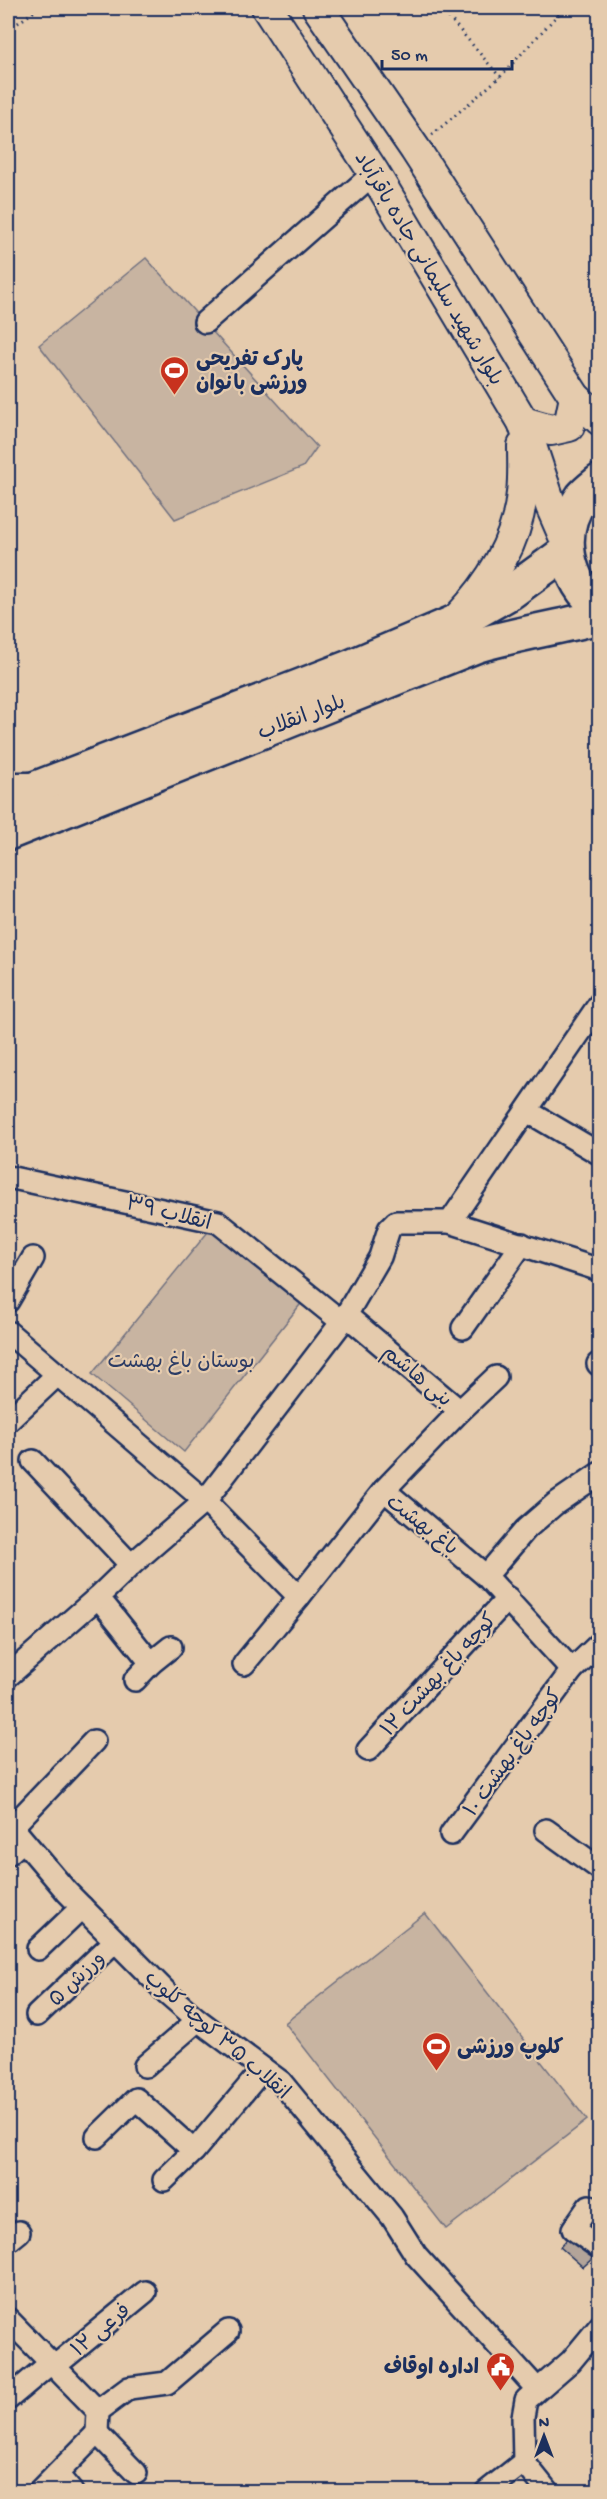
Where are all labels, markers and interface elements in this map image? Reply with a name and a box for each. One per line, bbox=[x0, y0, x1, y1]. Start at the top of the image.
scale bar bbox=[382, 33, 512, 71]
text: 50 m bbox=[391, 46, 428, 67]
street label: بلوار شهید سلیمانی جاده باقرآباد bbox=[347, 147, 509, 391]
place label: پارک تفریحی ورزشی بانوان bbox=[196, 349, 308, 398]
sports icon: پارک تفریحی ورزشی بانوان bbox=[159, 354, 191, 396]
street label: بلوار انقلاب bbox=[255, 691, 350, 747]
street label: انقلاب ۳۹ bbox=[123, 1193, 214, 1238]
street label: بنی هاشم bbox=[376, 1341, 456, 1414]
park label: بوستان باغ بهشت bbox=[107, 1350, 255, 1376]
street label: باغ بهشت bbox=[380, 1490, 463, 1563]
street label: کوچه باغ بهشت ۱۲ bbox=[376, 1609, 504, 1743]
street label: کوچه باغ بهشت ۱۰ bbox=[459, 1685, 570, 1823]
street label: ورزش ۵ bbox=[45, 1948, 112, 2013]
street label: انقلاب ۳۵ کوچه کلوپ bbox=[138, 1967, 294, 2107]
sports icon: کلوپ ورزشی bbox=[420, 2030, 452, 2072]
place label: کلوپ ورزشی bbox=[457, 2037, 564, 2062]
street label: فرعی ۱۲ bbox=[67, 2300, 137, 2364]
public building icon: اداره اوقاف bbox=[484, 2350, 516, 2392]
place label: اداره اوقاف bbox=[384, 2355, 479, 2382]
north arrow bbox=[514, 2406, 574, 2466]
text: N bbox=[539, 2415, 550, 2434]

